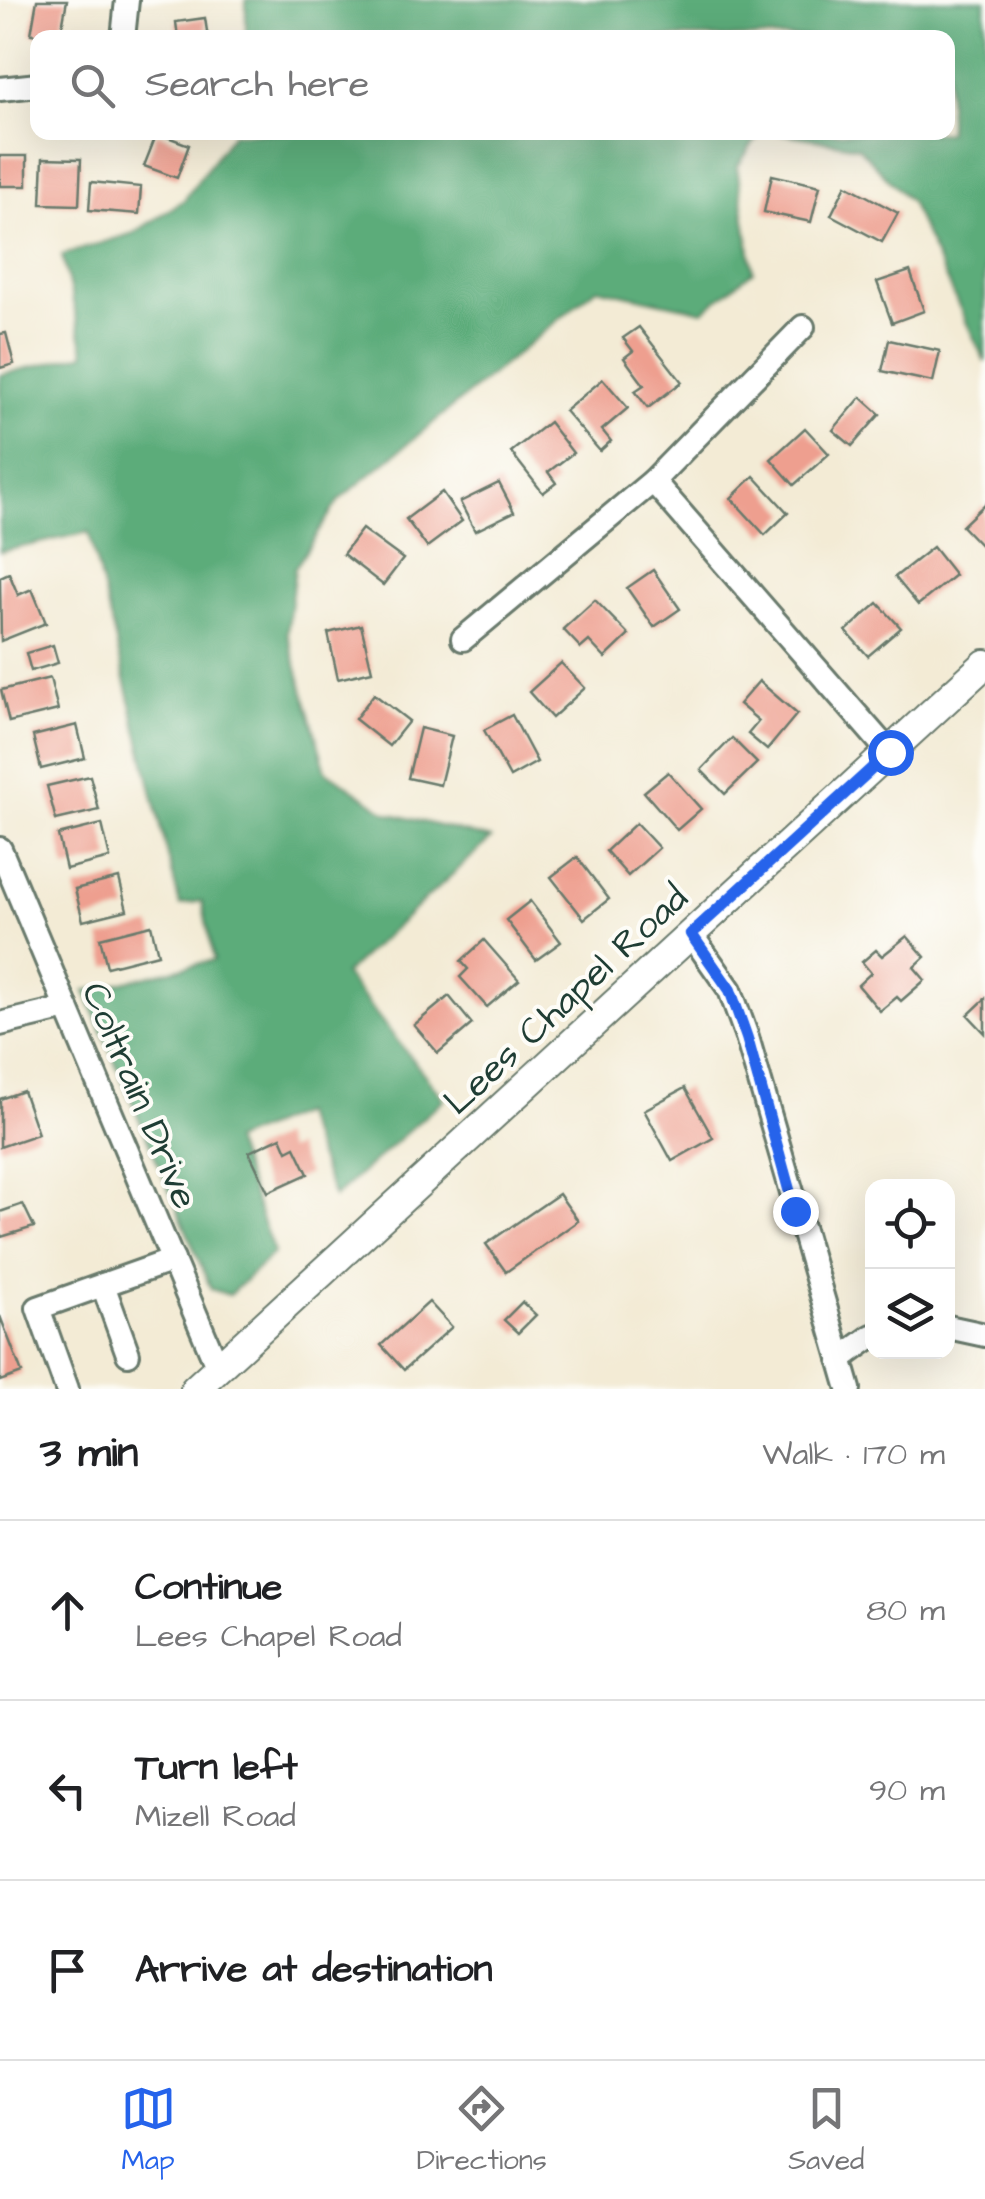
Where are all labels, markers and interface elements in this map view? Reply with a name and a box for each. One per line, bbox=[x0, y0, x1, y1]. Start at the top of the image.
search box bbox=[30, 30, 955, 140]
icon: search bbox=[65, 58, 120, 113]
text: Search here bbox=[145, 59, 369, 111]
route start bbox=[868, 730, 914, 776]
street label: Lees Chapel Road bbox=[433, 873, 700, 1128]
street label: Coltrain Drive bbox=[68, 974, 210, 1217]
map controls bbox=[865, 1179, 955, 1359]
button: locate bbox=[865, 1179, 955, 1269]
route end bbox=[773, 1189, 819, 1235]
button: layers bbox=[865, 1269, 955, 1359]
text: 3 min bbox=[40, 1425, 138, 1483]
text: Walk · 170 m bbox=[762, 1432, 945, 1477]
text: Continue bbox=[135, 1562, 282, 1614]
icon: ahead bbox=[40, 1583, 95, 1638]
text: 80 m bbox=[866, 1588, 945, 1633]
text: Lees Chapel Road bbox=[135, 1614, 402, 1659]
text: Turn left bbox=[135, 1742, 298, 1794]
icon: left bbox=[40, 1763, 95, 1818]
text: 90 m bbox=[869, 1768, 945, 1813]
text: Mizell Road bbox=[135, 1794, 296, 1839]
icon: arrive bbox=[40, 1943, 95, 1998]
text: Arrive at destination bbox=[135, 1944, 492, 1996]
tab: Map bbox=[121, 2081, 176, 2180]
tab: Directions bbox=[417, 2081, 547, 2180]
tab: Saved bbox=[788, 2081, 864, 2180]

